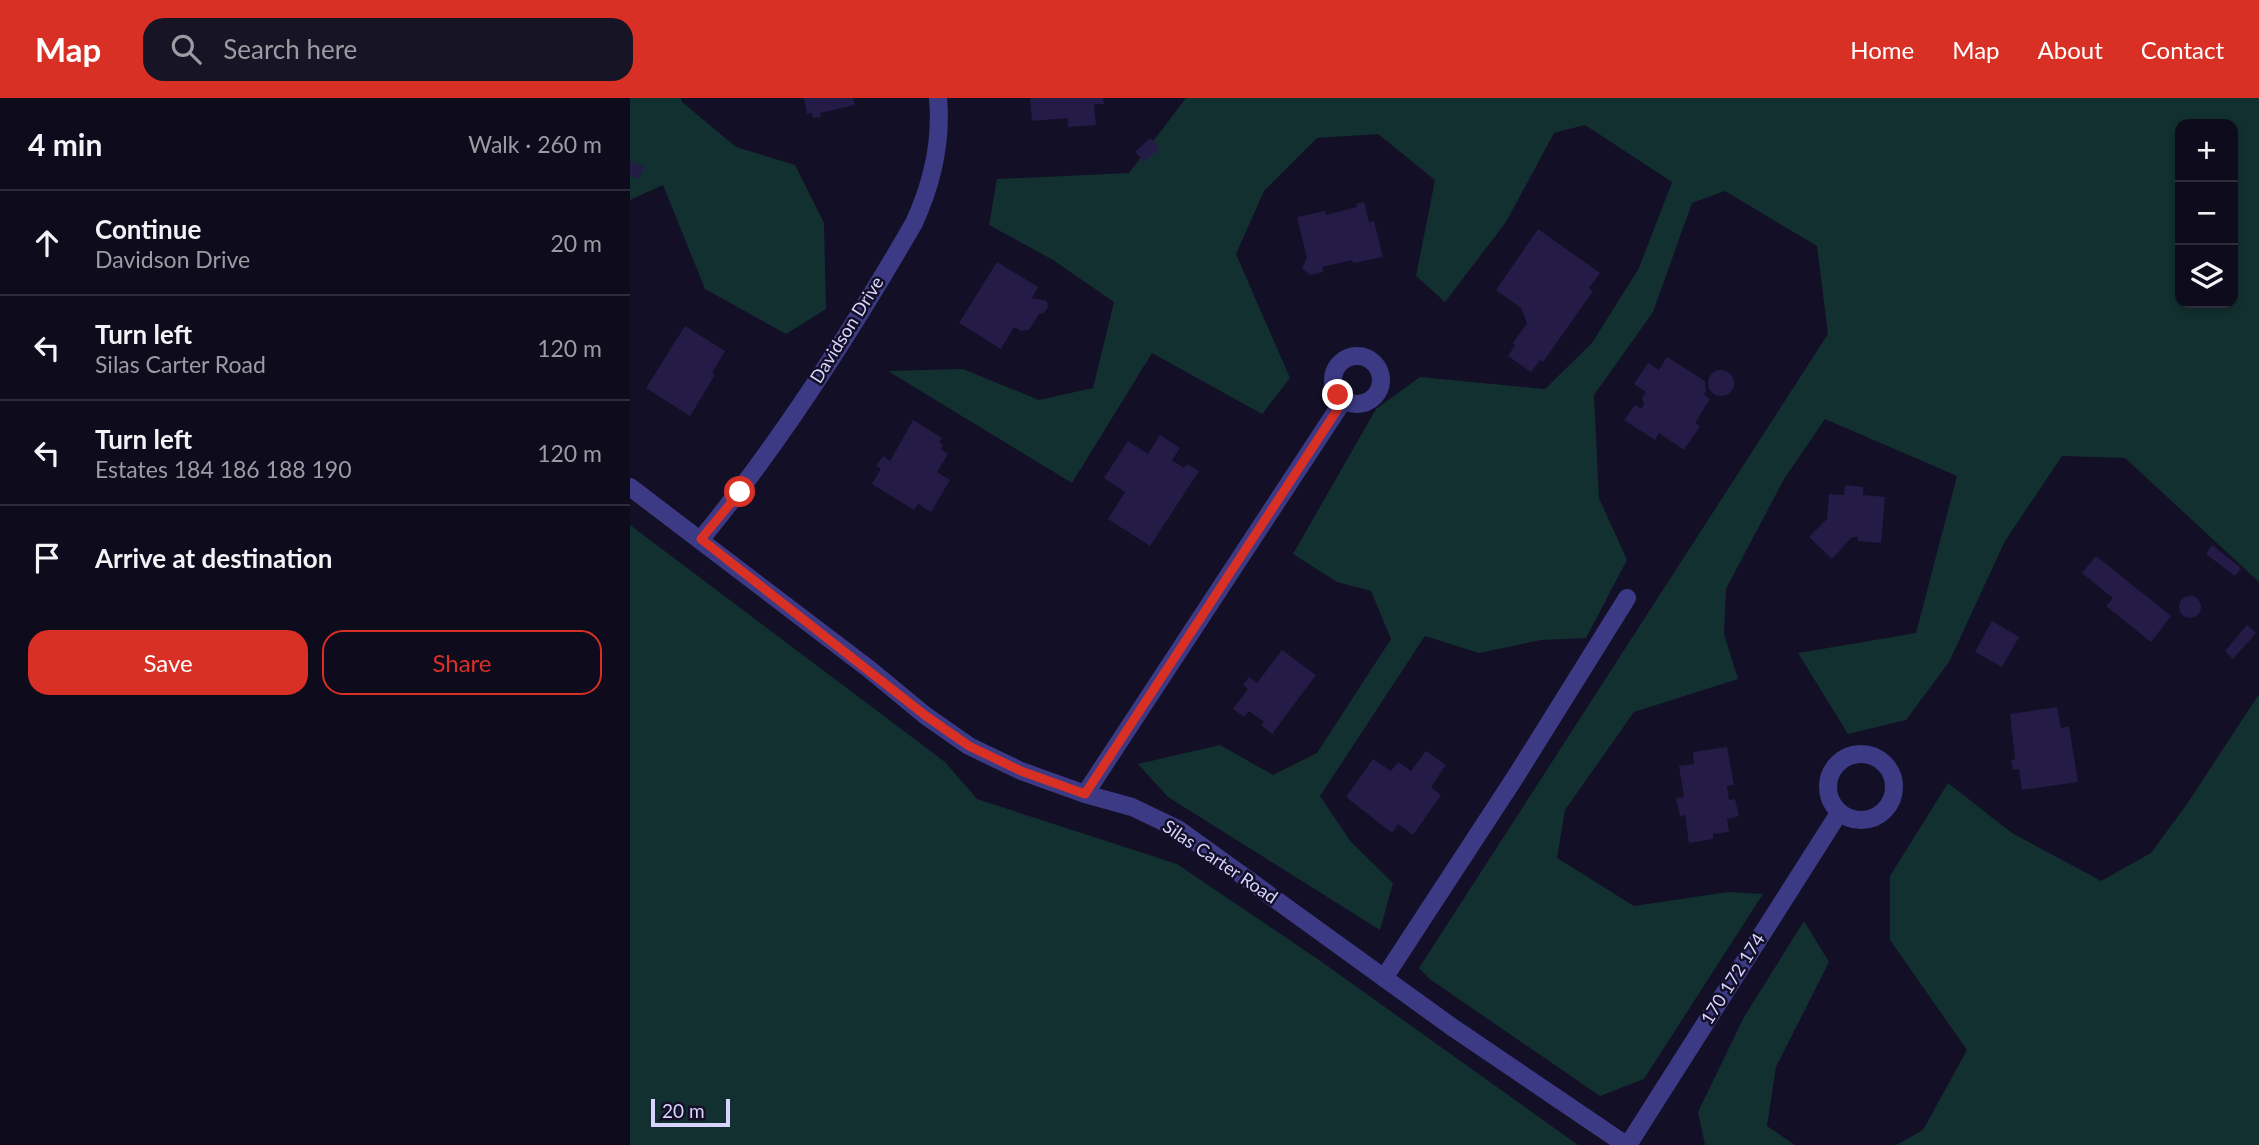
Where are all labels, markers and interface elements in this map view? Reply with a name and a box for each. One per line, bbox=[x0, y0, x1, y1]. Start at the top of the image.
search box bbox=[143, 18, 633, 81]
text: Map bbox=[35, 29, 101, 69]
icon: search bbox=[167, 30, 205, 68]
text: Search here bbox=[223, 33, 357, 65]
text: Home bbox=[1850, 35, 1914, 64]
text: Map bbox=[1952, 35, 2000, 64]
text: About bbox=[2038, 35, 2103, 64]
text: Contact bbox=[2141, 35, 2224, 64]
map controls bbox=[2175, 119, 2238, 308]
button: + bbox=[2175, 119, 2238, 182]
text: 4 min bbox=[28, 126, 102, 162]
text: Walk · 260 m bbox=[468, 130, 602, 158]
button: − bbox=[2175, 182, 2238, 245]
text: Continue bbox=[95, 213, 201, 245]
icon: ahead bbox=[28, 224, 66, 262]
text: 20 m bbox=[551, 229, 602, 257]
text: Davidson Drive bbox=[95, 245, 250, 273]
button: layers bbox=[2175, 245, 2238, 308]
street label: Davidson Drive bbox=[805, 272, 888, 387]
text: Turn left bbox=[95, 318, 192, 350]
icon: left bbox=[28, 329, 66, 367]
text: 120 m bbox=[537, 334, 602, 362]
text: Silas Carter Road bbox=[95, 350, 266, 378]
route end bbox=[1322, 379, 1353, 410]
text: Turn left bbox=[95, 423, 192, 455]
icon: left bbox=[28, 434, 66, 472]
text: 120 m bbox=[537, 439, 602, 467]
text: Estates 184 186 188 190 bbox=[95, 455, 352, 483]
route start bbox=[724, 476, 755, 507]
icon: arrive bbox=[28, 539, 66, 577]
text: Arrive at destination bbox=[95, 542, 332, 574]
button: Save bbox=[28, 630, 308, 695]
button: Share bbox=[322, 630, 602, 695]
street label: Silas Carter Road bbox=[1159, 815, 1282, 908]
street label: 170 172 174 bbox=[1695, 929, 1769, 1028]
scale bar bbox=[651, 1096, 730, 1128]
text: 20 m bbox=[662, 1099, 705, 1122]

